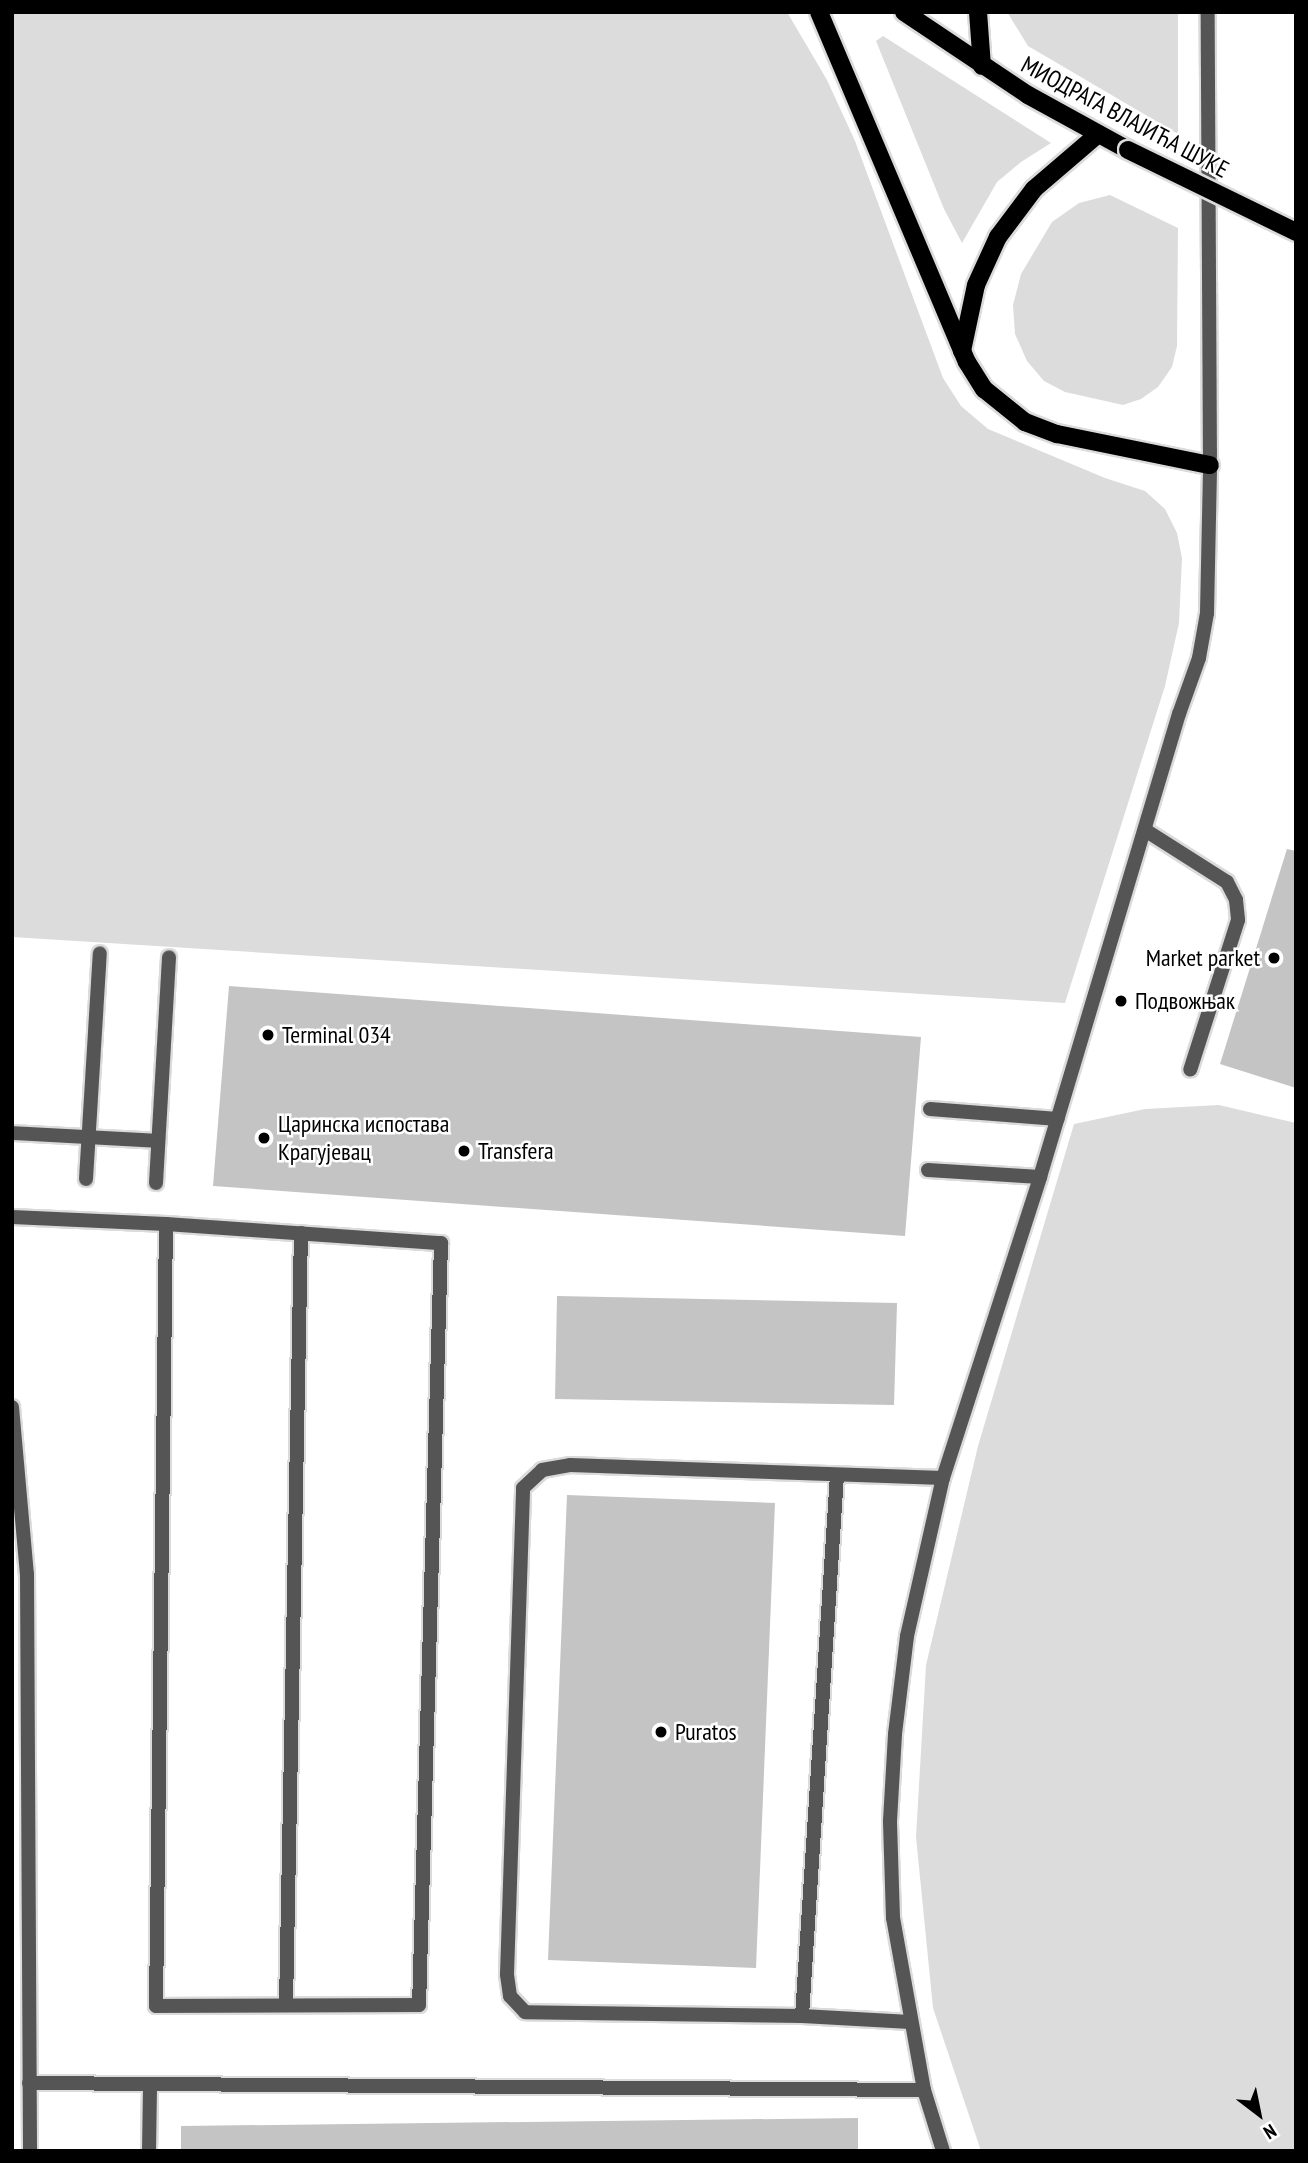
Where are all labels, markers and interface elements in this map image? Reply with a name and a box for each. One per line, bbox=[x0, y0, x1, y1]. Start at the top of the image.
street label: МИОДРАГА ВЛАЈИЋА ШУКЕ bbox=[1016, 50, 1234, 184]
place label: Market parket bbox=[1146, 944, 1260, 972]
marker: Market parket bbox=[1266, 950, 1282, 966]
place label: Подвожњак bbox=[1135, 987, 1235, 1015]
marker: Подвожњак bbox=[1113, 993, 1129, 1009]
place label: Terminal 034 bbox=[282, 1021, 391, 1049]
marker: Terminal 034 bbox=[260, 1027, 276, 1043]
place label: Царинска испостава Крагујевац bbox=[278, 1110, 449, 1166]
marker: Царинска испостава Крагујевац bbox=[256, 1130, 272, 1146]
place label: Transfera bbox=[478, 1137, 554, 1165]
marker: Transfera bbox=[456, 1143, 472, 1159]
place label: Puratos bbox=[675, 1718, 737, 1746]
marker: Puratos bbox=[653, 1724, 669, 1740]
north arrow bbox=[1224, 2079, 1294, 2149]
text: N bbox=[1259, 2119, 1281, 2145]

